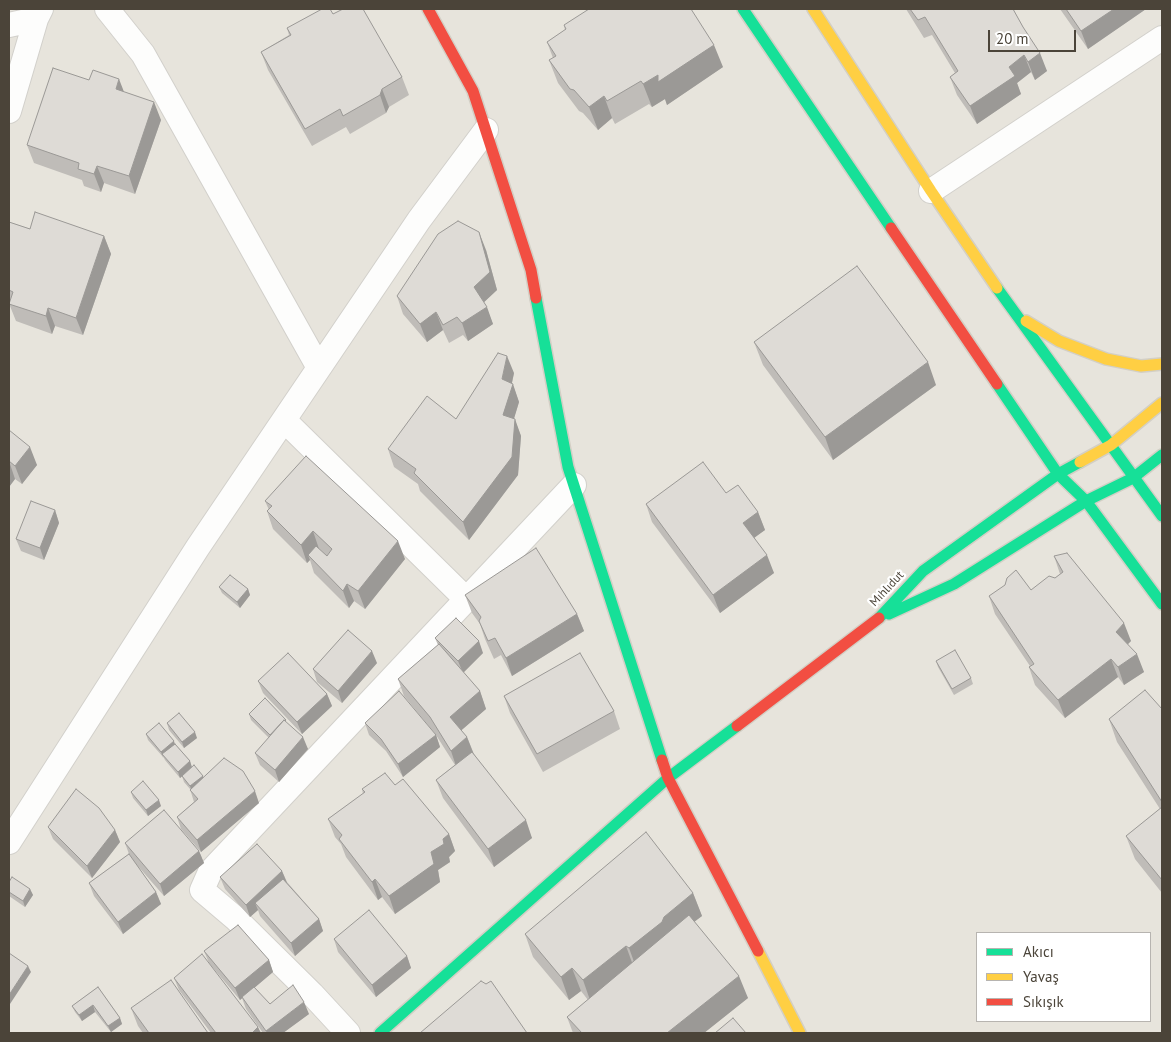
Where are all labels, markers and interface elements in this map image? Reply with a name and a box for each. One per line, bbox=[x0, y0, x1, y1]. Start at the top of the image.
scale bar bbox=[991, 20, 1078, 52]
text: 20 m bbox=[996, 29, 1029, 48]
street label: Mıhlıdut bbox=[867, 568, 907, 610]
legend bbox=[976, 932, 1151, 1022]
text: Akıcı bbox=[1023, 942, 1054, 961]
text: Yavaş bbox=[1023, 967, 1059, 986]
text: Sıkışık bbox=[1023, 992, 1064, 1011]

